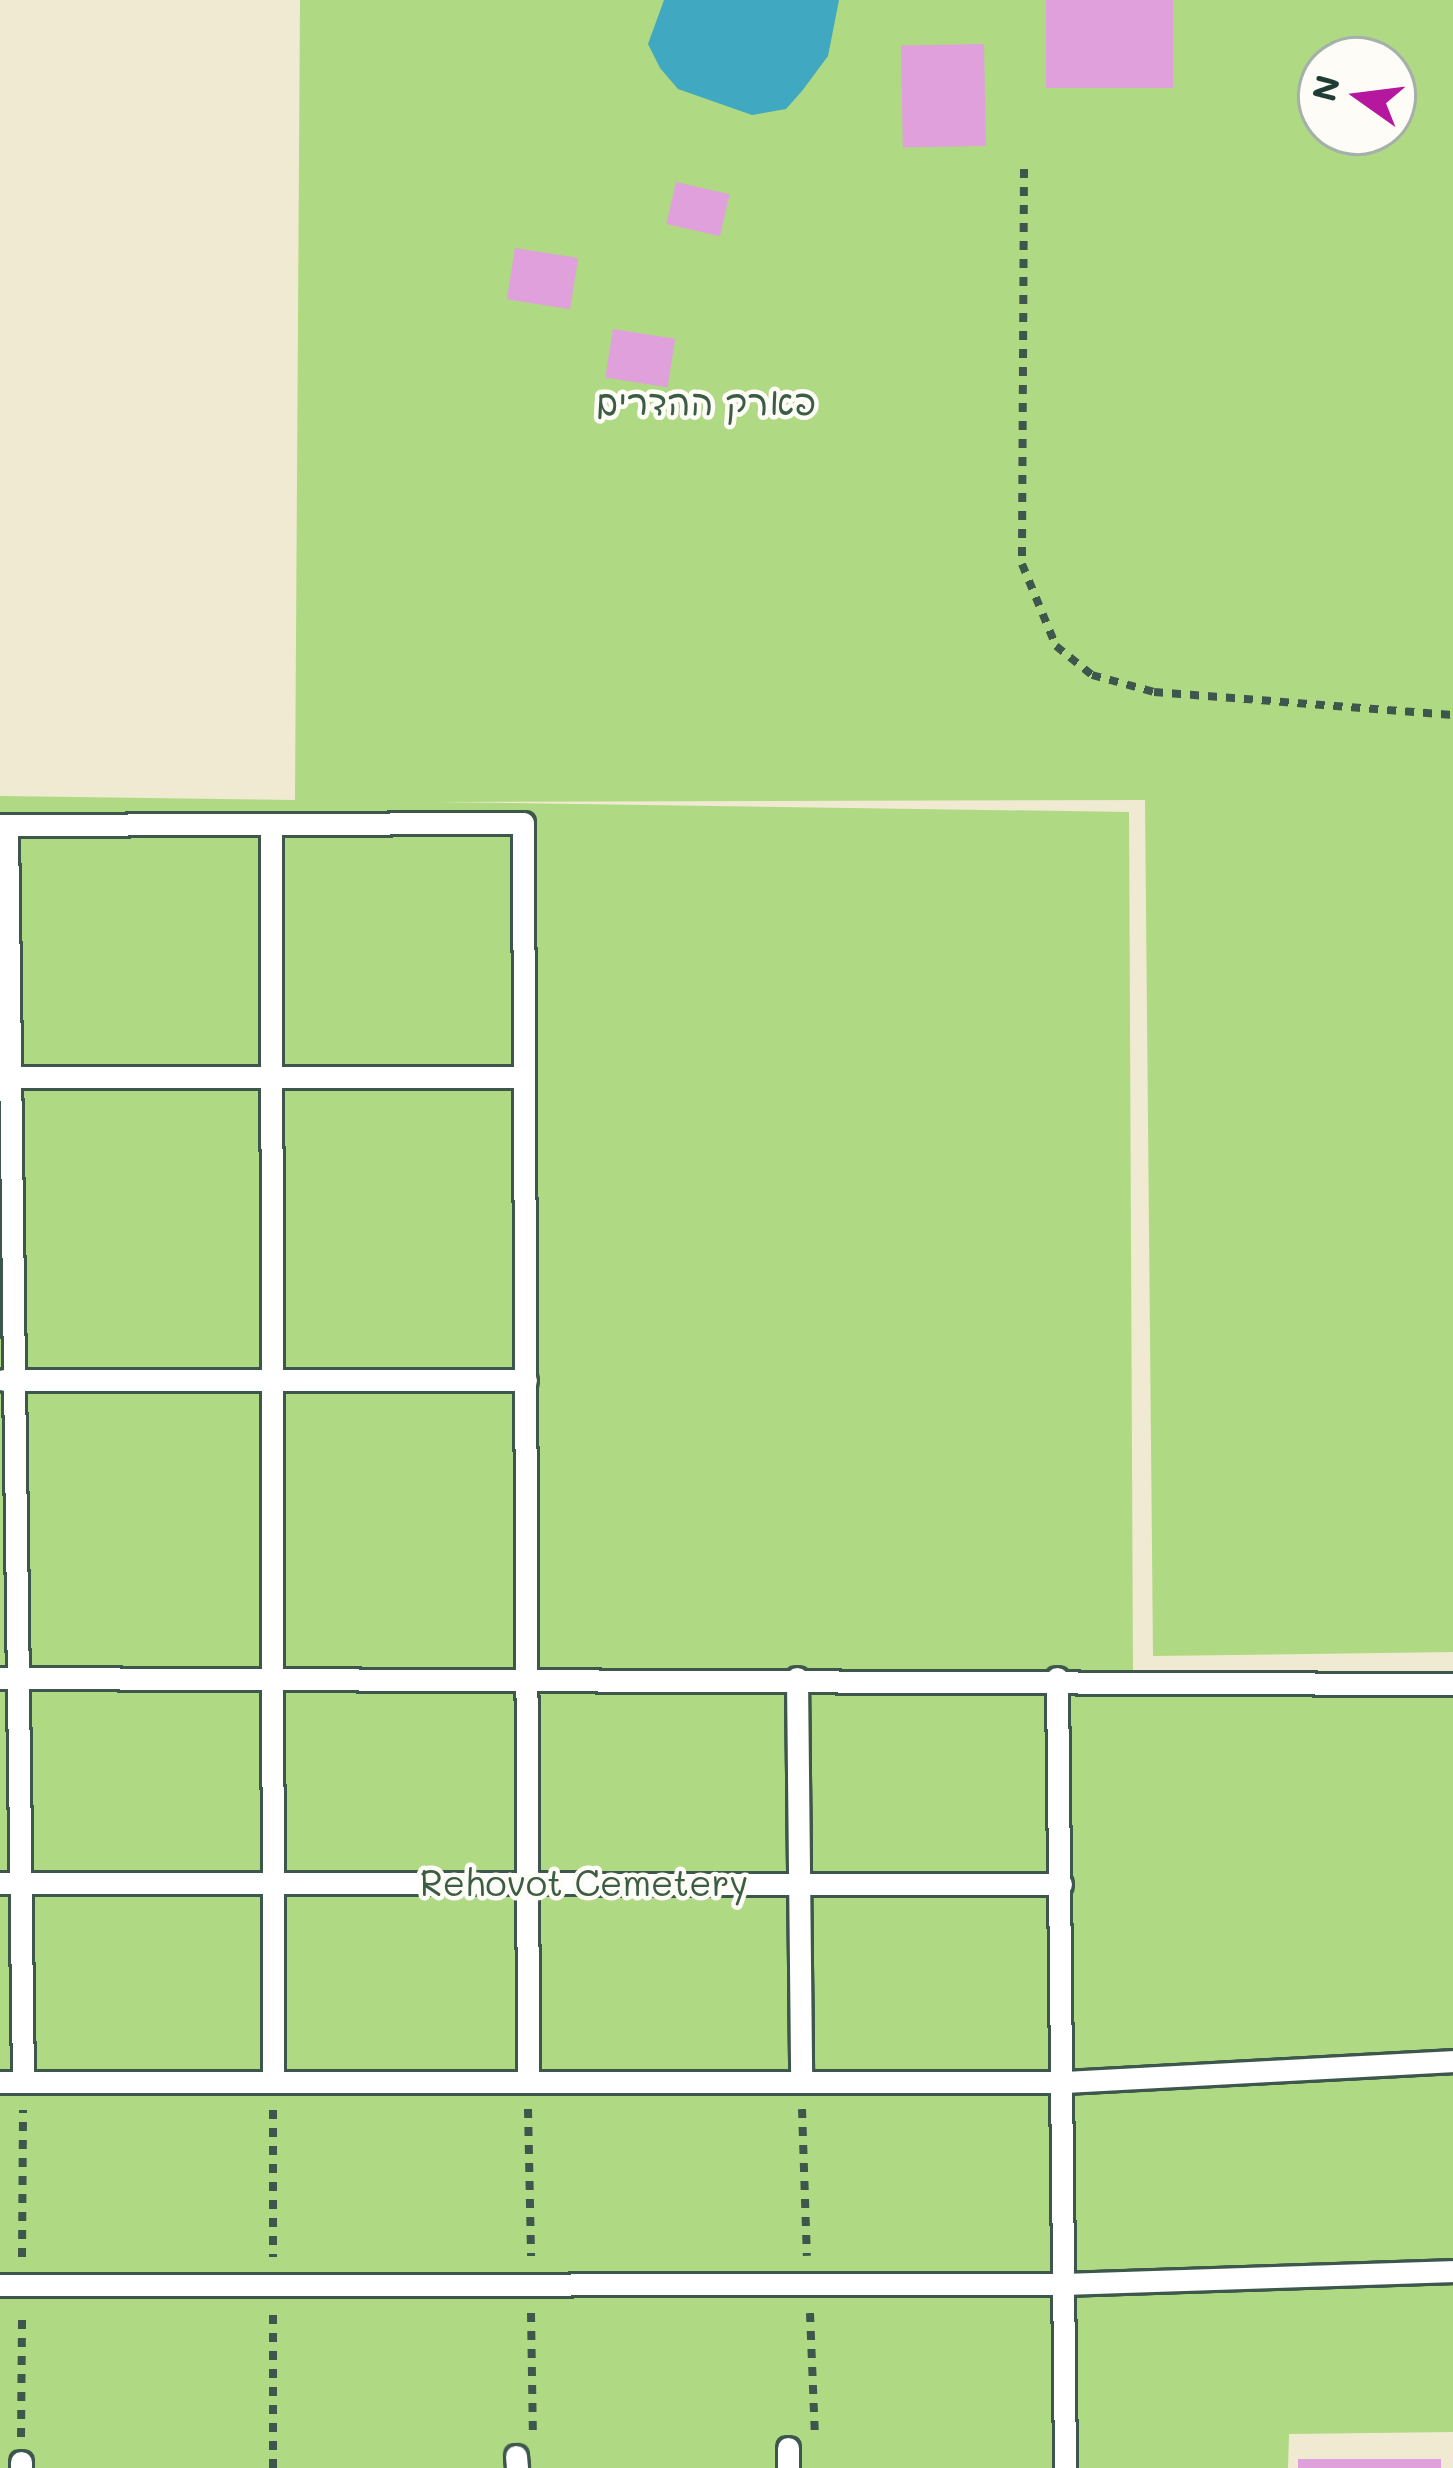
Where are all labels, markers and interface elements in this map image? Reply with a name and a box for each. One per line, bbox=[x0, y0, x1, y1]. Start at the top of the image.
north arrow bbox=[1297, 36, 1417, 156]
text: N bbox=[1301, 71, 1348, 105]
park label: פארק ההדרים bbox=[596, 379, 816, 423]
park label: Rehovot Cemetery bbox=[420, 1860, 748, 1904]

